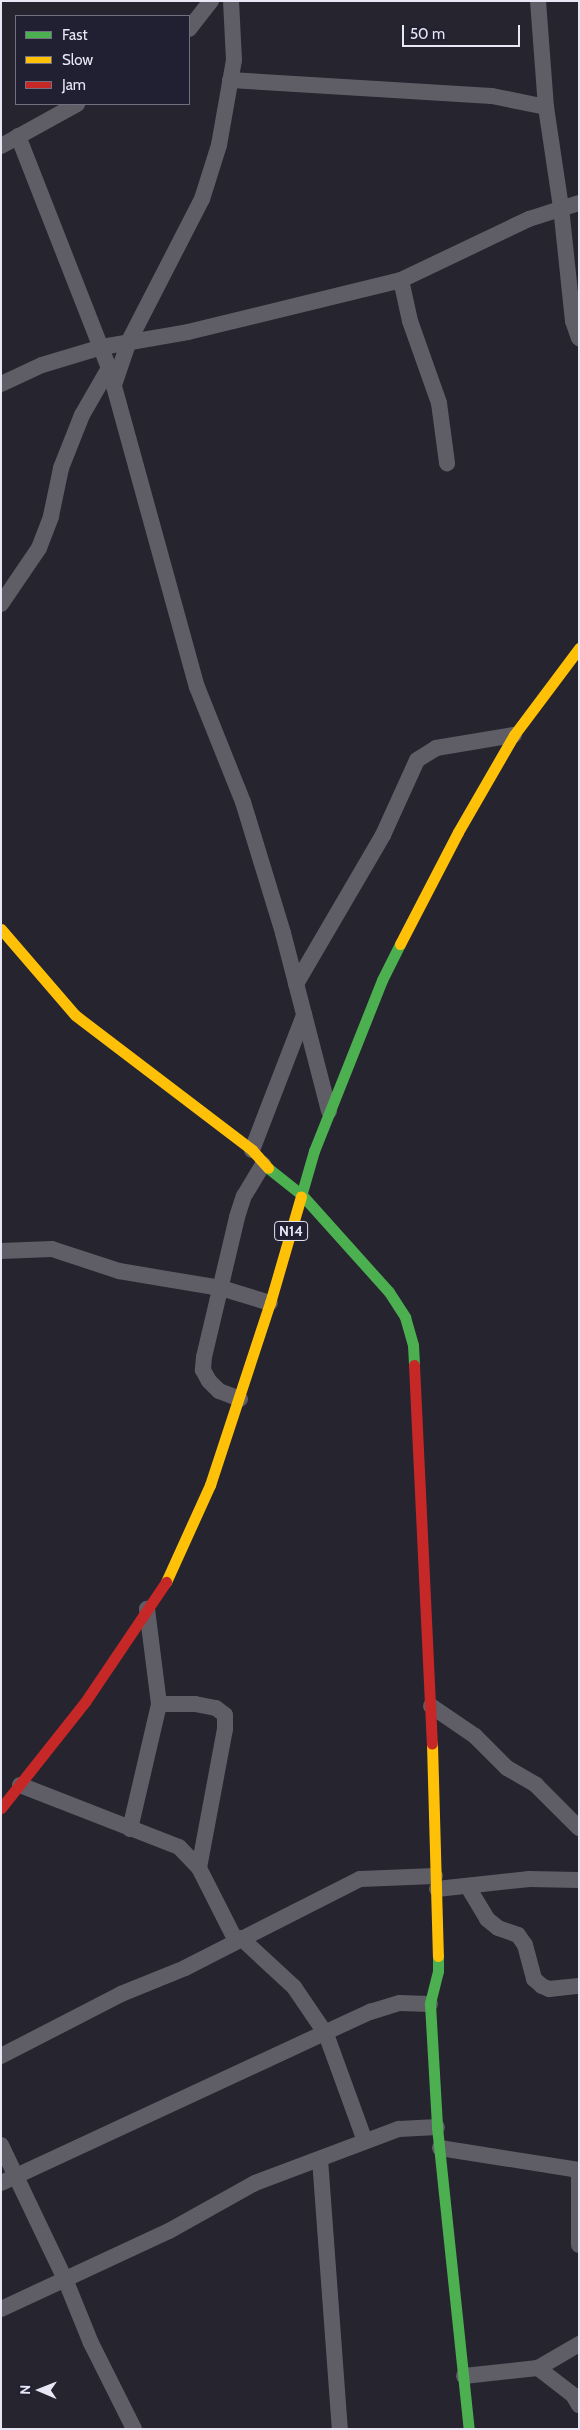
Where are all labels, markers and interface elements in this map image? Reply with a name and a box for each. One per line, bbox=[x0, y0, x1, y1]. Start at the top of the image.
legend bbox=[15, 15, 190, 105]
scale bar bbox=[405, 15, 522, 47]
text: 50 m bbox=[410, 25, 445, 43]
text: Fast bbox=[62, 26, 87, 44]
text: Slow bbox=[62, 51, 93, 69]
text: Jam bbox=[62, 76, 86, 94]
road number: N14 bbox=[274, 1220, 308, 1242]
north arrow bbox=[15, 2365, 65, 2415]
text: N bbox=[16, 2385, 34, 2395]

